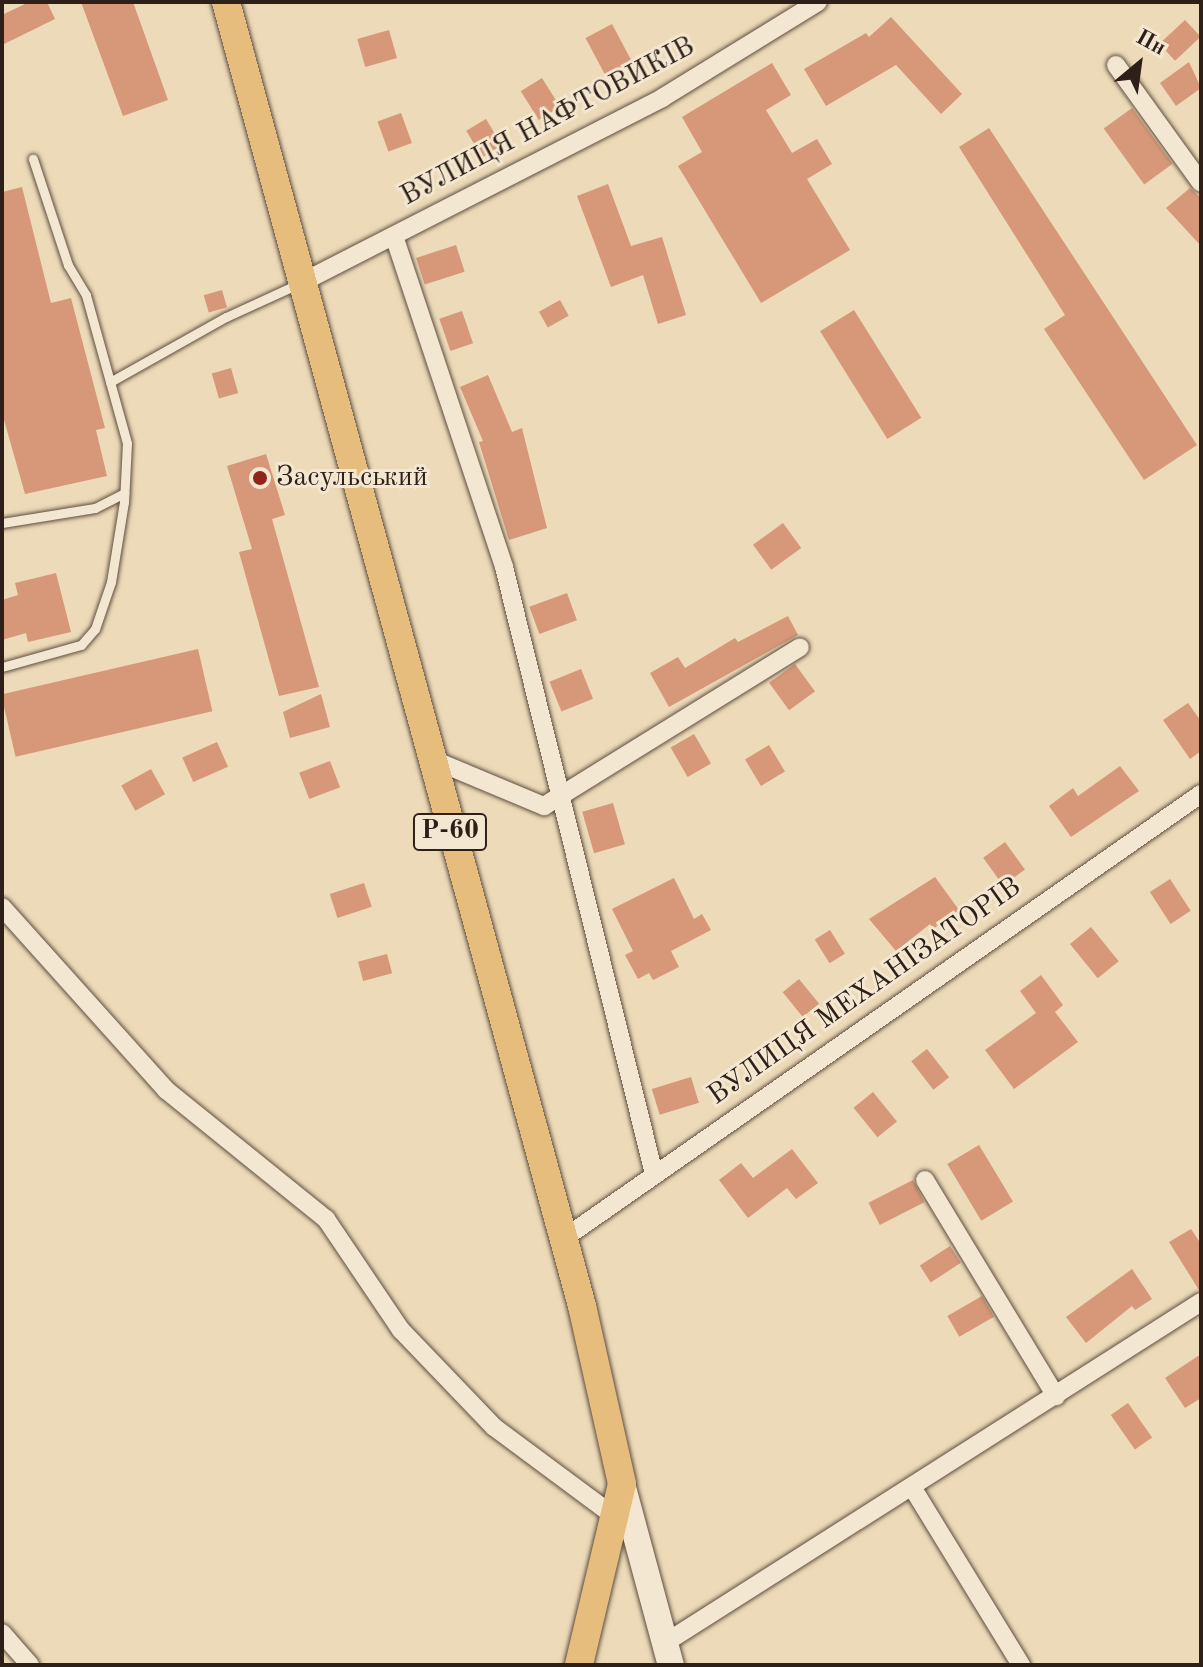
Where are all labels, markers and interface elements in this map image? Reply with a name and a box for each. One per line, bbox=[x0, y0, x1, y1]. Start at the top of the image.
north arrow bbox=[1099, 24, 1179, 104]
text: Пн bbox=[1132, 26, 1169, 60]
street label: ВУЛИЦЯ НАФТОВИКІВ bbox=[395, 30, 701, 214]
place label: Засульський bbox=[276, 461, 428, 495]
marker: Засульський bbox=[251, 469, 269, 487]
road number: Р-60 bbox=[412, 810, 488, 854]
street label: ВУЛИЦЯ МЕХАНІЗАТОРІВ bbox=[702, 871, 1028, 1113]

